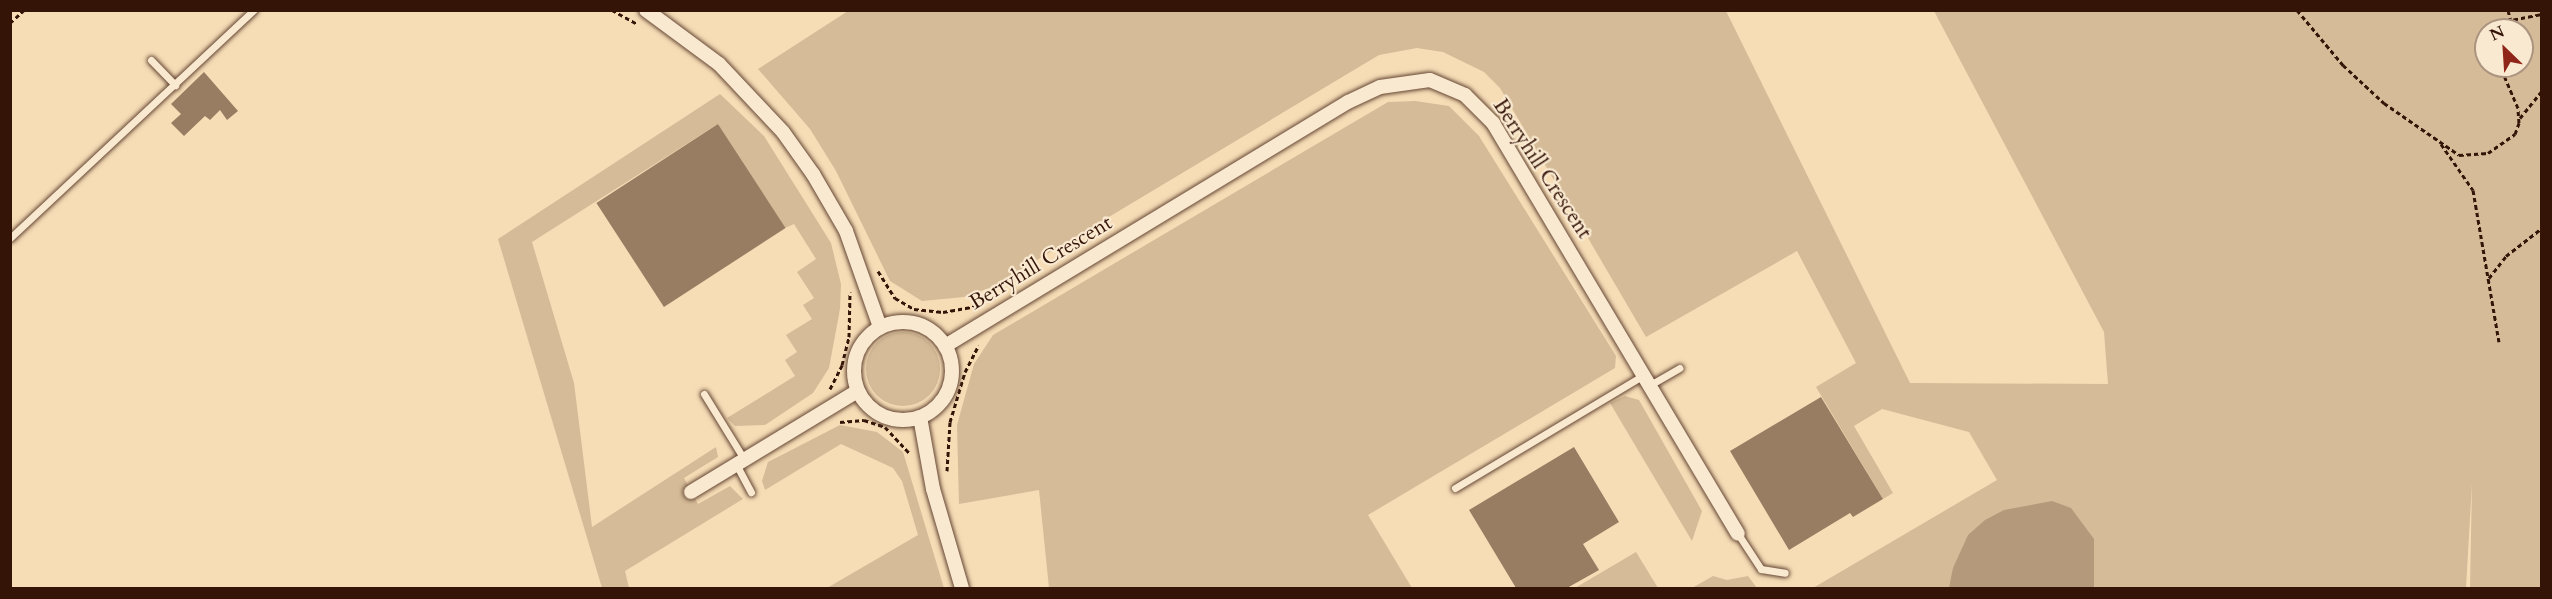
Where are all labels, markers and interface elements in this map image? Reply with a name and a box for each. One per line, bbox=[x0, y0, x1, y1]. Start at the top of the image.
north arrow bbox=[2474, 18, 2534, 78]
text: N bbox=[2486, 21, 2508, 46]
street label: Berryhill Crescent bbox=[1487, 94, 1597, 244]
street label: Berryhill Crescent bbox=[965, 210, 1117, 316]

